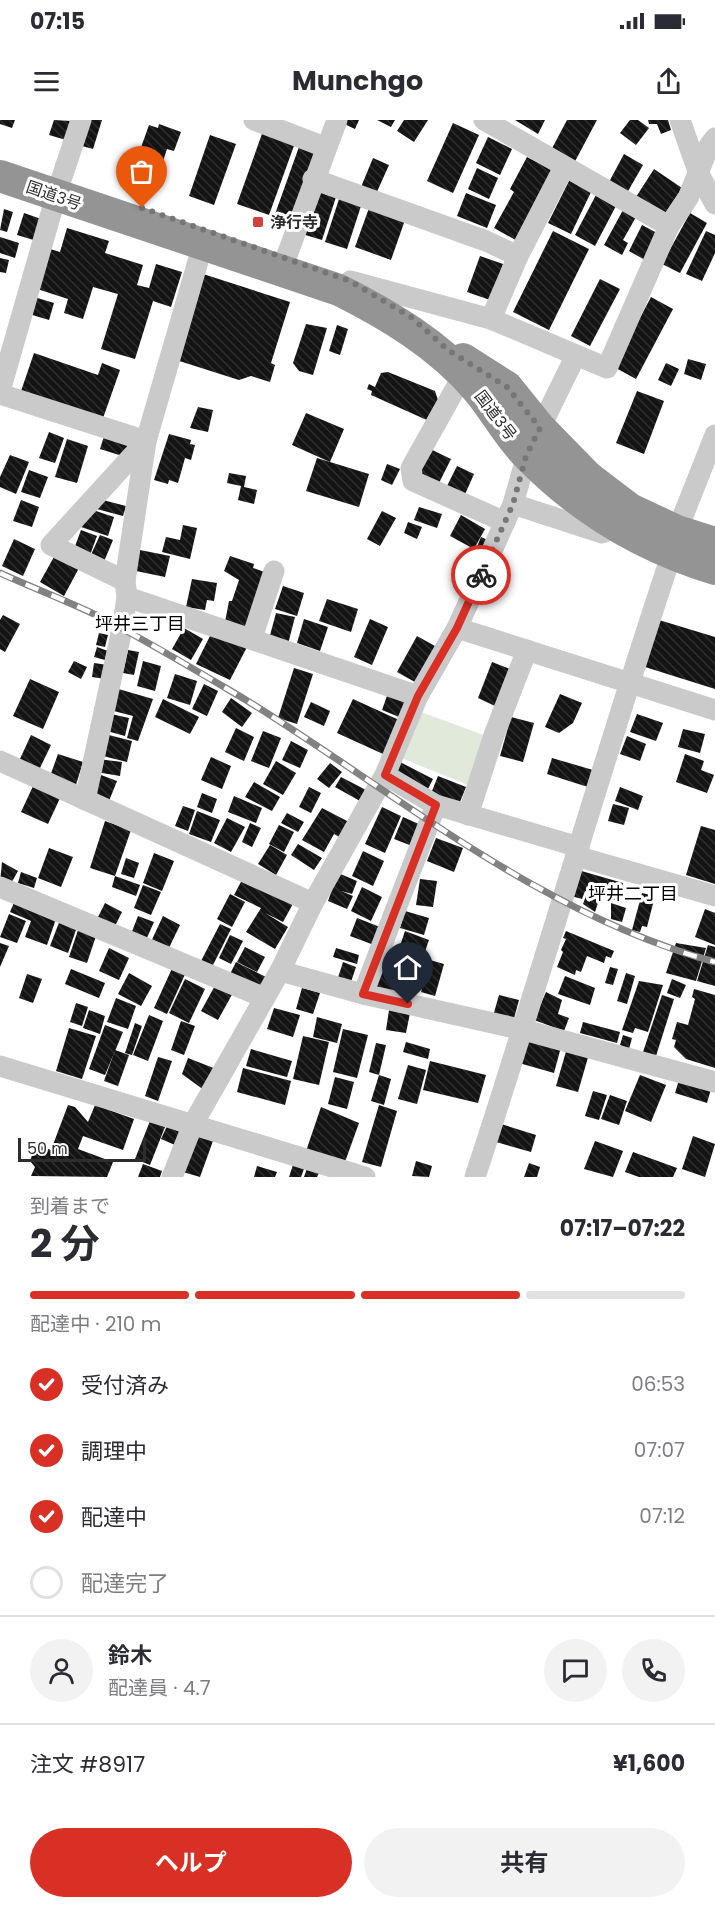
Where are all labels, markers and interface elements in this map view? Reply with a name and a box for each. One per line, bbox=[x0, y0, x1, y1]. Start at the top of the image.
text: 07:15 bbox=[30, 6, 85, 37]
text: Munchgo bbox=[292, 62, 423, 99]
icon: menu bbox=[30, 65, 63, 98]
icon: share bbox=[652, 65, 685, 98]
pin bbox=[116, 146, 167, 208]
icon: bag bbox=[125, 155, 158, 188]
street label: 国道3号 bbox=[23, 175, 85, 216]
place label: 浄行寺 bbox=[270, 211, 318, 234]
marker: 浄行寺 bbox=[251, 215, 265, 229]
street label: 国道3号 bbox=[469, 385, 522, 445]
courier bbox=[451, 545, 511, 605]
icon: bike bbox=[465, 559, 498, 592]
district label: 坪井三丁目 bbox=[95, 611, 185, 636]
district label: 坪井二丁目 bbox=[588, 881, 678, 906]
pin bbox=[382, 942, 433, 1004]
icon: home bbox=[391, 951, 424, 984]
scale bar bbox=[18, 1135, 146, 1162]
text: 50 m bbox=[27, 1137, 68, 1160]
text: 到着まで bbox=[30, 1192, 110, 1220]
text: 07:17–07:22 bbox=[560, 1213, 685, 1244]
text: 2 分 bbox=[30, 1216, 100, 1271]
text: 配達中 · 210 m bbox=[30, 1310, 161, 1338]
icon: check bbox=[30, 1368, 63, 1401]
text: 受付済み bbox=[81, 1370, 169, 1401]
text: 06:53 bbox=[631, 1370, 685, 1398]
icon: check bbox=[30, 1434, 63, 1467]
text: 調理中 bbox=[81, 1436, 147, 1467]
text: 07:07 bbox=[634, 1436, 685, 1464]
icon: check bbox=[30, 1500, 63, 1533]
text: 配達中 bbox=[81, 1502, 147, 1533]
text: 07:12 bbox=[639, 1502, 685, 1530]
text: 配達完了 bbox=[81, 1568, 169, 1599]
button: person bbox=[30, 1639, 93, 1702]
button: chat bbox=[544, 1639, 607, 1702]
button: phone bbox=[622, 1639, 685, 1702]
text: 鈴木 bbox=[108, 1640, 152, 1671]
text: 配達員 · 4.7 bbox=[108, 1674, 211, 1702]
text: ¥1,600 bbox=[613, 1748, 685, 1779]
text: 注文 #8917 bbox=[30, 1749, 145, 1780]
button: ヘルプ bbox=[30, 1828, 352, 1897]
button: 共有 bbox=[364, 1828, 685, 1897]

